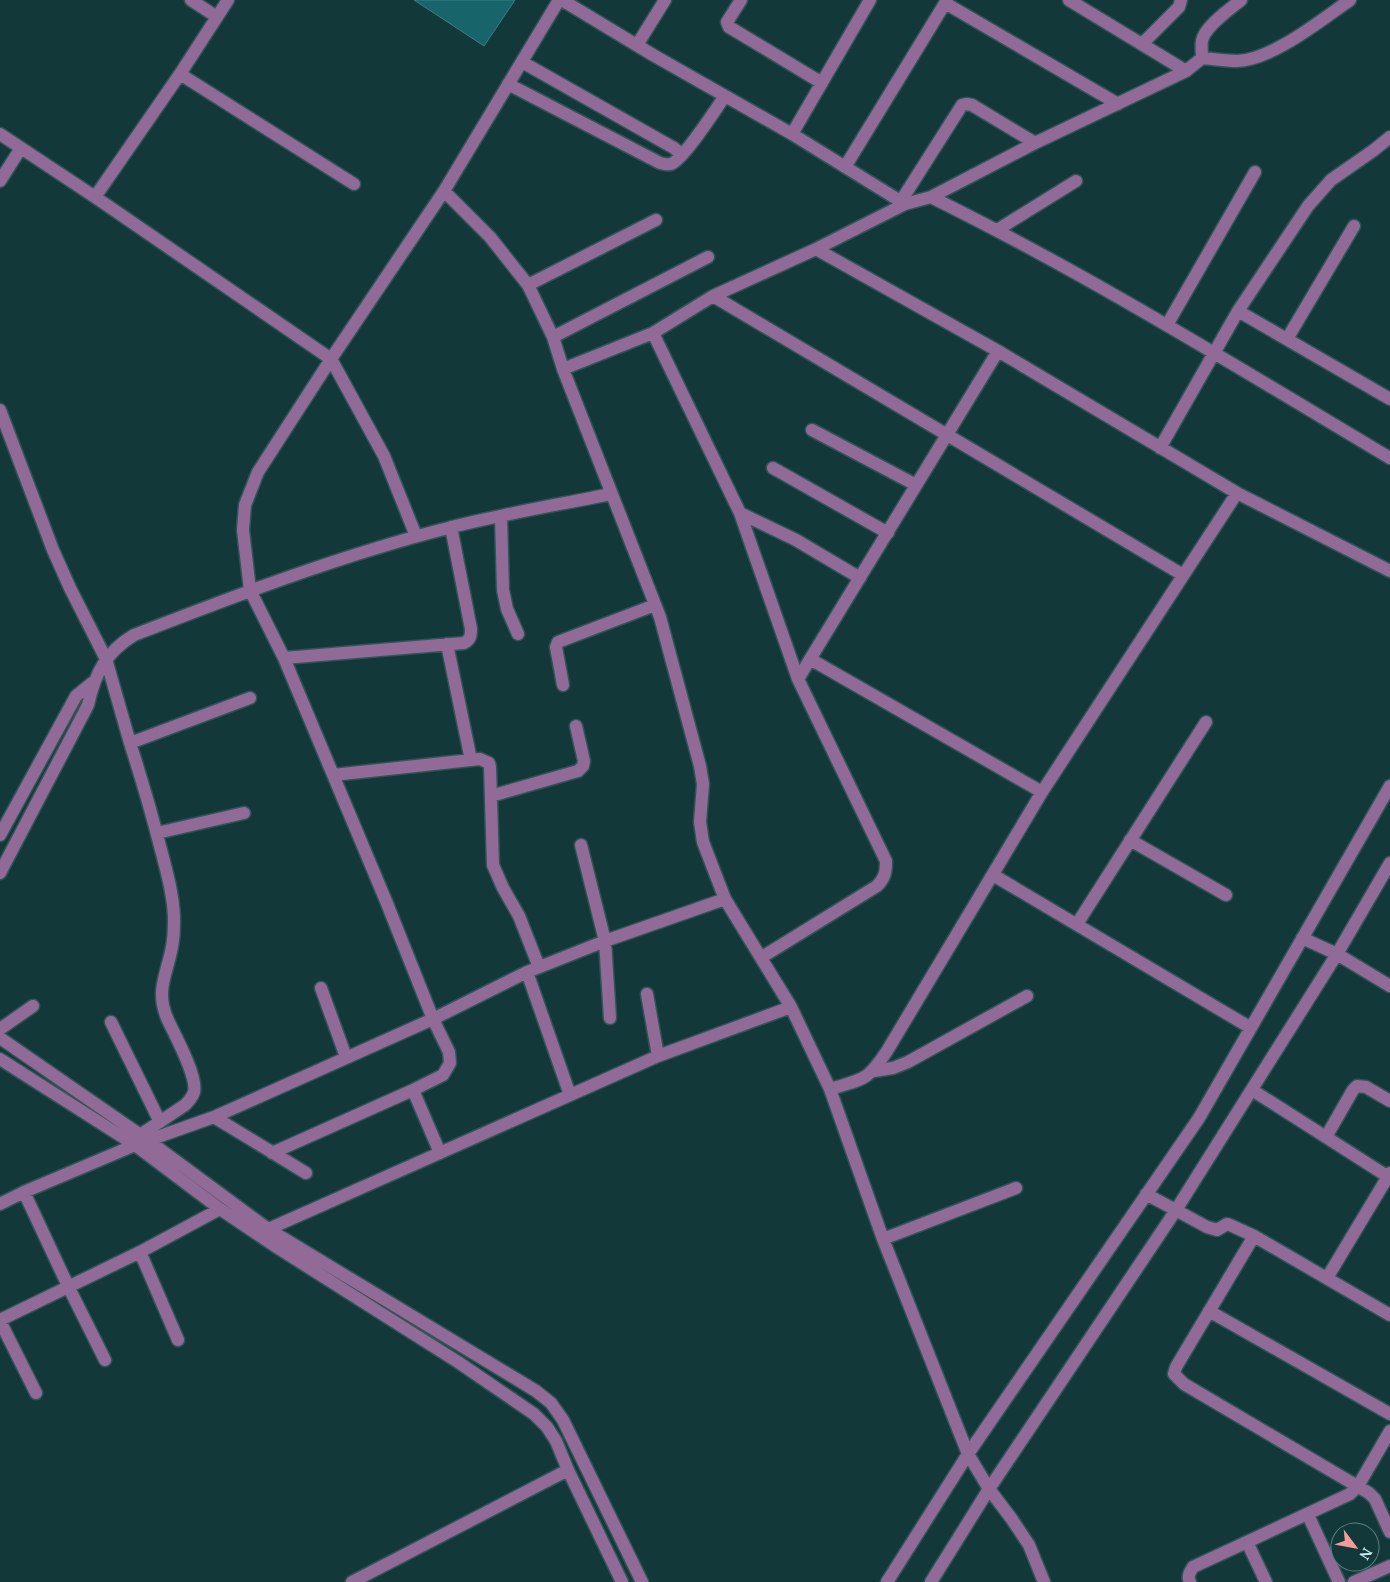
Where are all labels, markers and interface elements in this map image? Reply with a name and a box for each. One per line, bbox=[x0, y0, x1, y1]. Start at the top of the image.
north arrow bbox=[1330, 1522, 1380, 1572]
text: N bbox=[1355, 1545, 1377, 1564]

